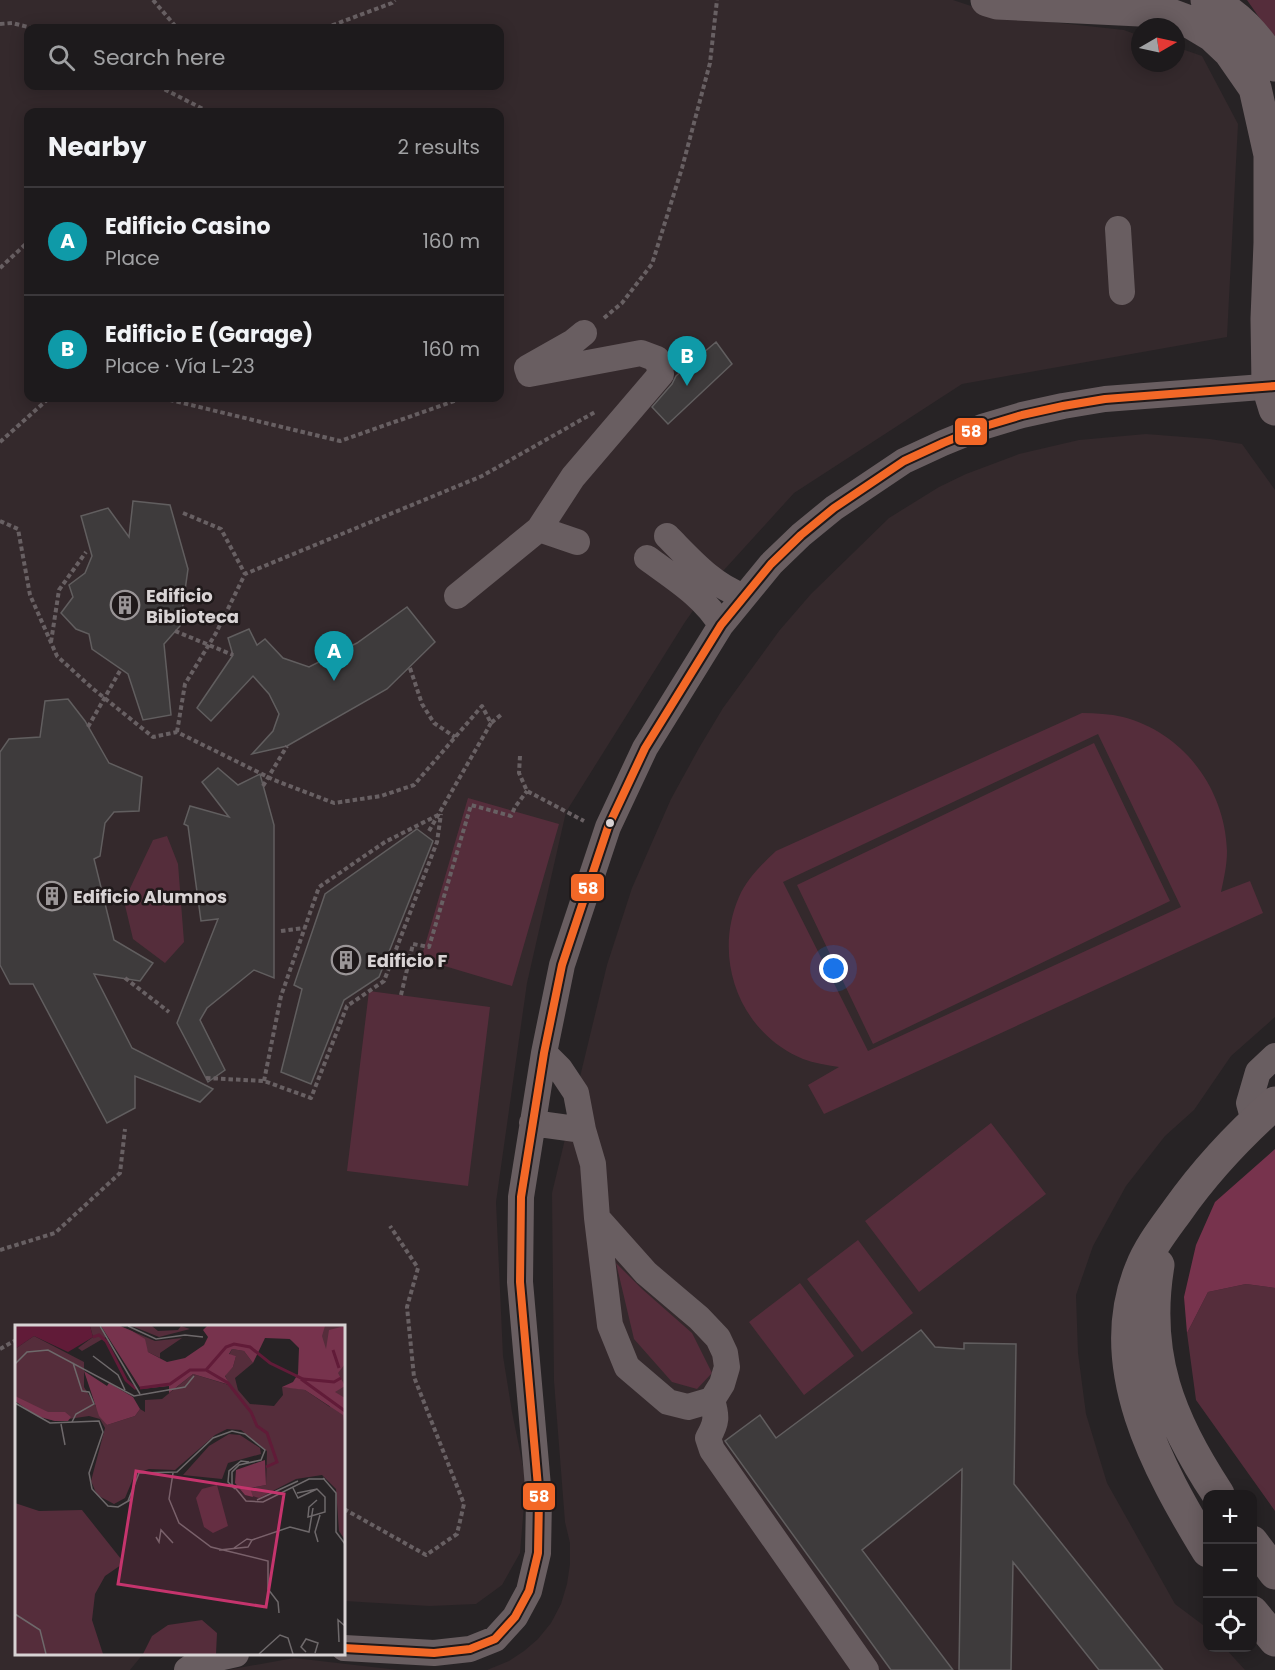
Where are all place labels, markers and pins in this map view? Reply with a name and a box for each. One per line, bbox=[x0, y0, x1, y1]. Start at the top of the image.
pin: B bbox=[668, 336, 706, 386]
place label: Edificio Biblioteca bbox=[146, 583, 239, 629]
building icon: Edificio Biblioteca bbox=[109, 589, 141, 621]
pin: A bbox=[314, 632, 354, 681]
unlabelled marker bbox=[604, 817, 616, 829]
building icon: Edificio Alumnos bbox=[36, 880, 68, 912]
place label: Edificio Alumnos bbox=[73, 884, 227, 909]
building icon: Edificio F bbox=[330, 944, 362, 976]
place label: Edificio F bbox=[367, 948, 448, 973]

